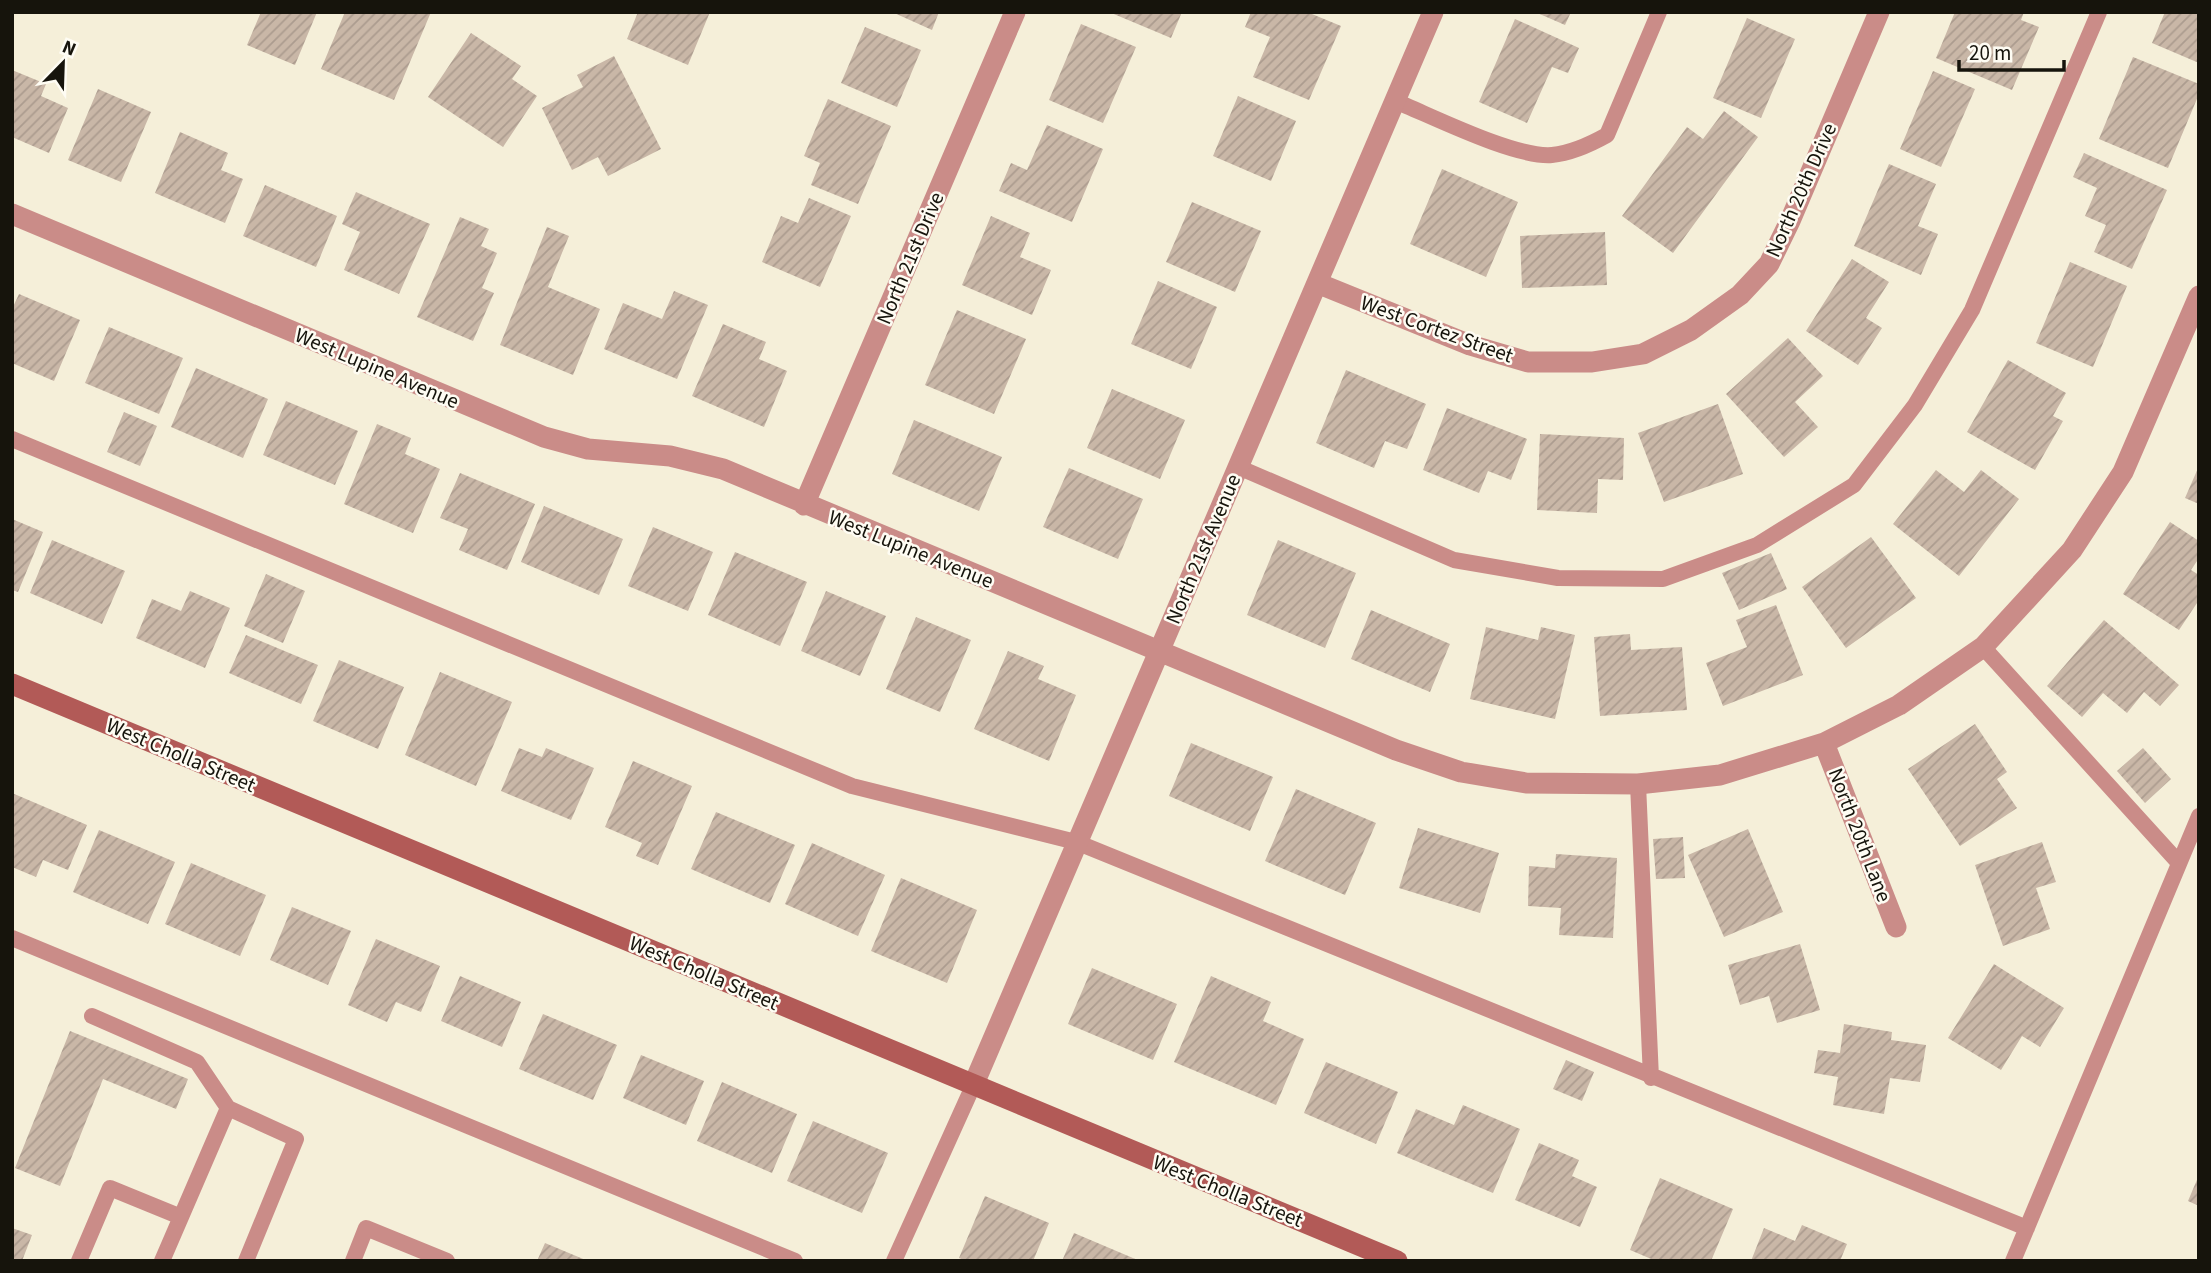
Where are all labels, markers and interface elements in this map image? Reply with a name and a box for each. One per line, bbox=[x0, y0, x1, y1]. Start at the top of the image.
north arrow bbox=[28, 28, 98, 98]
scale bar bbox=[1959, 28, 2064, 72]
text: N bbox=[58, 34, 80, 64]
text: 20 m bbox=[1969, 38, 2011, 68]
street label: North 20th Drive bbox=[1758, 118, 1844, 262]
street label: North 21st Drive bbox=[869, 187, 951, 329]
street label: West Cortez Street bbox=[1357, 288, 1517, 370]
street label: West Lupine Avenue bbox=[290, 320, 464, 416]
street label: North 21st Avenue bbox=[1158, 469, 1248, 629]
street label: West Lupine Avenue bbox=[824, 502, 998, 596]
street label: West Cholla Street bbox=[102, 710, 260, 800]
street label: North 20th Lane bbox=[1821, 764, 1899, 906]
street label: West Cholla Street bbox=[625, 928, 783, 1018]
street label: West Cholla Street bbox=[1148, 1147, 1308, 1235]

